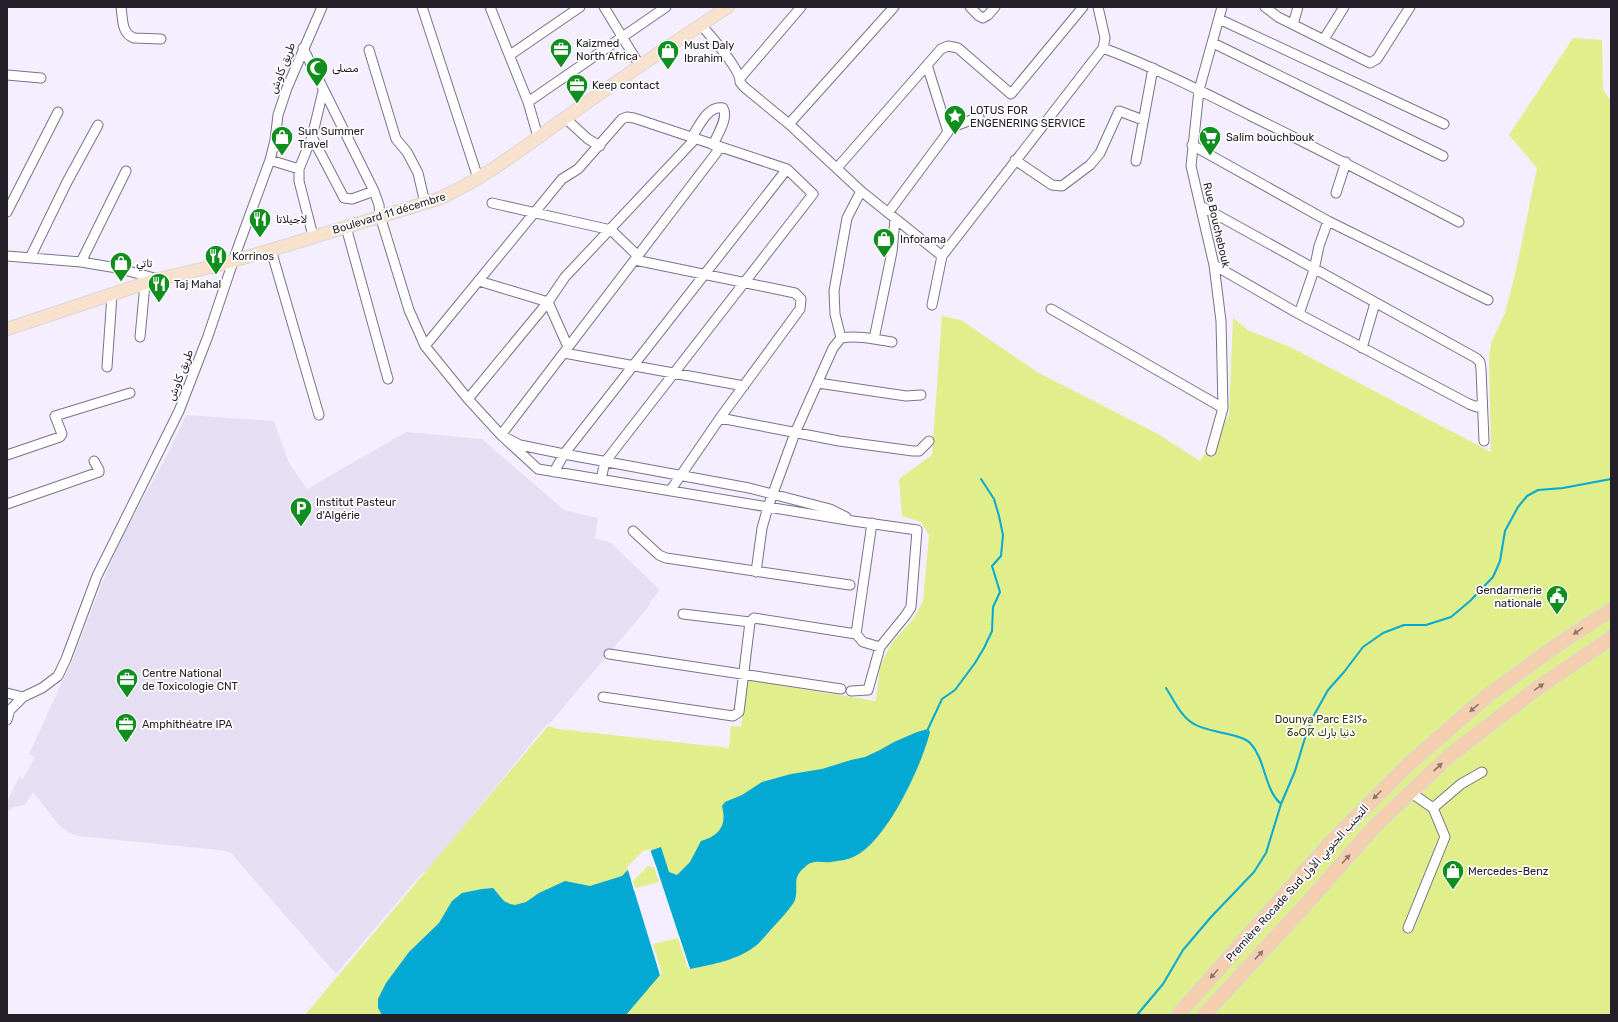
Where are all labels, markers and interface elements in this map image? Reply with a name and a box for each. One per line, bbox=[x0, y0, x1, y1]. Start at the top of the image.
office icon: Kaizmed North Africa bbox=[548, 36, 574, 69]
place label: Kaizmed North Africa bbox=[576, 37, 638, 63]
shop icon: Must Daly Ibrahim bbox=[655, 38, 681, 71]
place label: Must Daly Ibrahim bbox=[684, 39, 734, 65]
street label: طريق كاوش bbox=[267, 40, 299, 96]
mosque icon: مصلى bbox=[304, 55, 330, 88]
place label: مصلى bbox=[332, 62, 359, 75]
office icon: Keep contact bbox=[564, 72, 590, 105]
place label: Keep contact bbox=[592, 79, 660, 92]
place icon: LOTUS FOR ENGENERING SERVICE bbox=[942, 103, 968, 136]
place label: LOTUS FOR ENGENERING SERVICE bbox=[970, 104, 1086, 130]
shop icon: Sun Summer Travel bbox=[269, 124, 295, 157]
supermarket icon: Salim bouchbouk bbox=[1197, 124, 1223, 157]
place label: Sun Summer Travel bbox=[298, 125, 365, 151]
place label: Salim bouchbouk bbox=[1226, 131, 1314, 144]
street label: Rue Bouchebouk bbox=[1200, 181, 1233, 269]
street label: Boulevard 11 décembre bbox=[331, 190, 447, 237]
restaurant icon: لاجيلاتا bbox=[247, 206, 273, 239]
place label: لاجيلاتا bbox=[276, 213, 307, 226]
shop icon: Inforama bbox=[871, 226, 897, 259]
place label: Inforama bbox=[900, 233, 946, 246]
restaurant icon: Korrinos bbox=[203, 243, 229, 276]
shop icon: تاتي bbox=[108, 250, 134, 283]
place label: Korrinos bbox=[232, 250, 275, 263]
place label: تاتي bbox=[136, 257, 153, 272]
restaurant icon: Taj Mahal bbox=[146, 271, 172, 304]
place label: Taj Mahal bbox=[174, 278, 221, 291]
street label: طريق كاوش bbox=[165, 347, 197, 403]
parking icon: Institut Pasteur d'Algérie bbox=[288, 495, 314, 528]
place label: Institut Pasteur d'Algérie bbox=[316, 496, 397, 522]
public building icon: Gendarmerie nationale bbox=[1544, 583, 1570, 616]
place label: Gendarmerie nationale bbox=[1476, 584, 1542, 610]
one-way arrow bbox=[1573, 627, 1584, 635]
office icon: Centre National de Toxicologie CNT bbox=[114, 666, 140, 699]
place label: Centre National de Toxicologie CNT bbox=[142, 667, 239, 693]
one-way arrow bbox=[1534, 683, 1545, 691]
one-way arrow bbox=[1469, 703, 1478, 712]
office icon: Amphithéatre IPA bbox=[113, 711, 139, 744]
park label: Dounya Parc ⴹⵓⵏⵢⴰ ⵒⴰⵔⴽ دنيا بارك bbox=[1275, 713, 1367, 739]
place label: Amphithéatre IPA bbox=[142, 718, 233, 731]
one-way arrow bbox=[1433, 763, 1442, 772]
one-way arrow bbox=[1373, 790, 1382, 800]
street label: Première Rocade Sud التجنب الجنوبي الأول bbox=[1223, 802, 1373, 966]
one-way arrow bbox=[1341, 854, 1350, 864]
shop icon: Mercedes-Benz bbox=[1440, 858, 1466, 891]
place label: Mercedes-Benz bbox=[1468, 865, 1549, 878]
one-way arrow bbox=[1254, 950, 1263, 961]
one-way arrow bbox=[1210, 969, 1219, 979]

